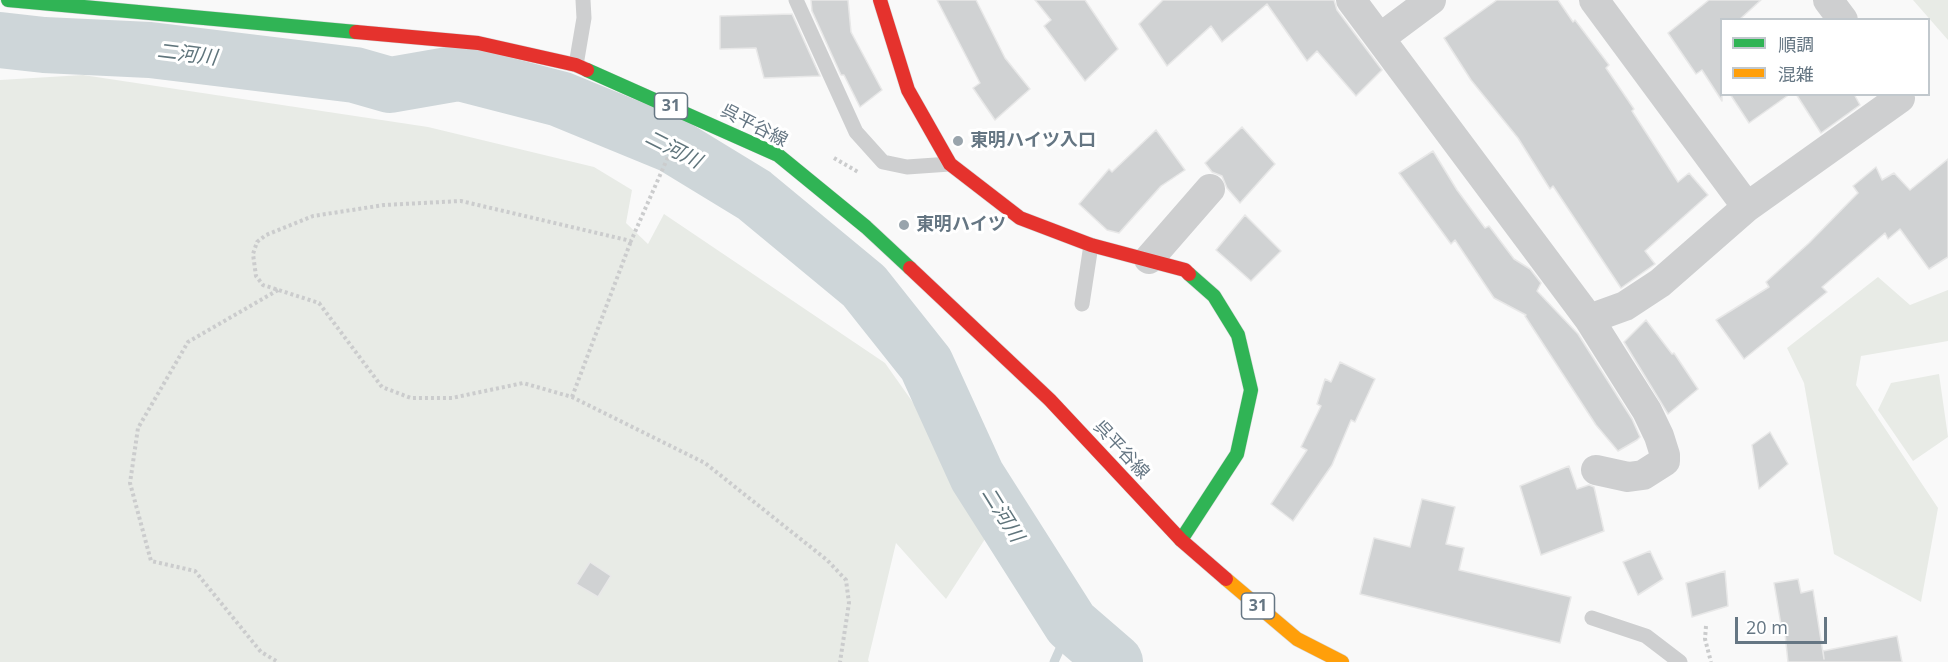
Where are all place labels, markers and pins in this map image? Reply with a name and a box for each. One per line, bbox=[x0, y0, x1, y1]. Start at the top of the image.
place label: 東明ハイツ入口 bbox=[970, 130, 1096, 152]
marker: 東明ハイツ入口 bbox=[951, 134, 965, 148]
place label: 東明ハイツ bbox=[916, 214, 1006, 236]
marker: 東明ハイツ bbox=[897, 218, 911, 232]

